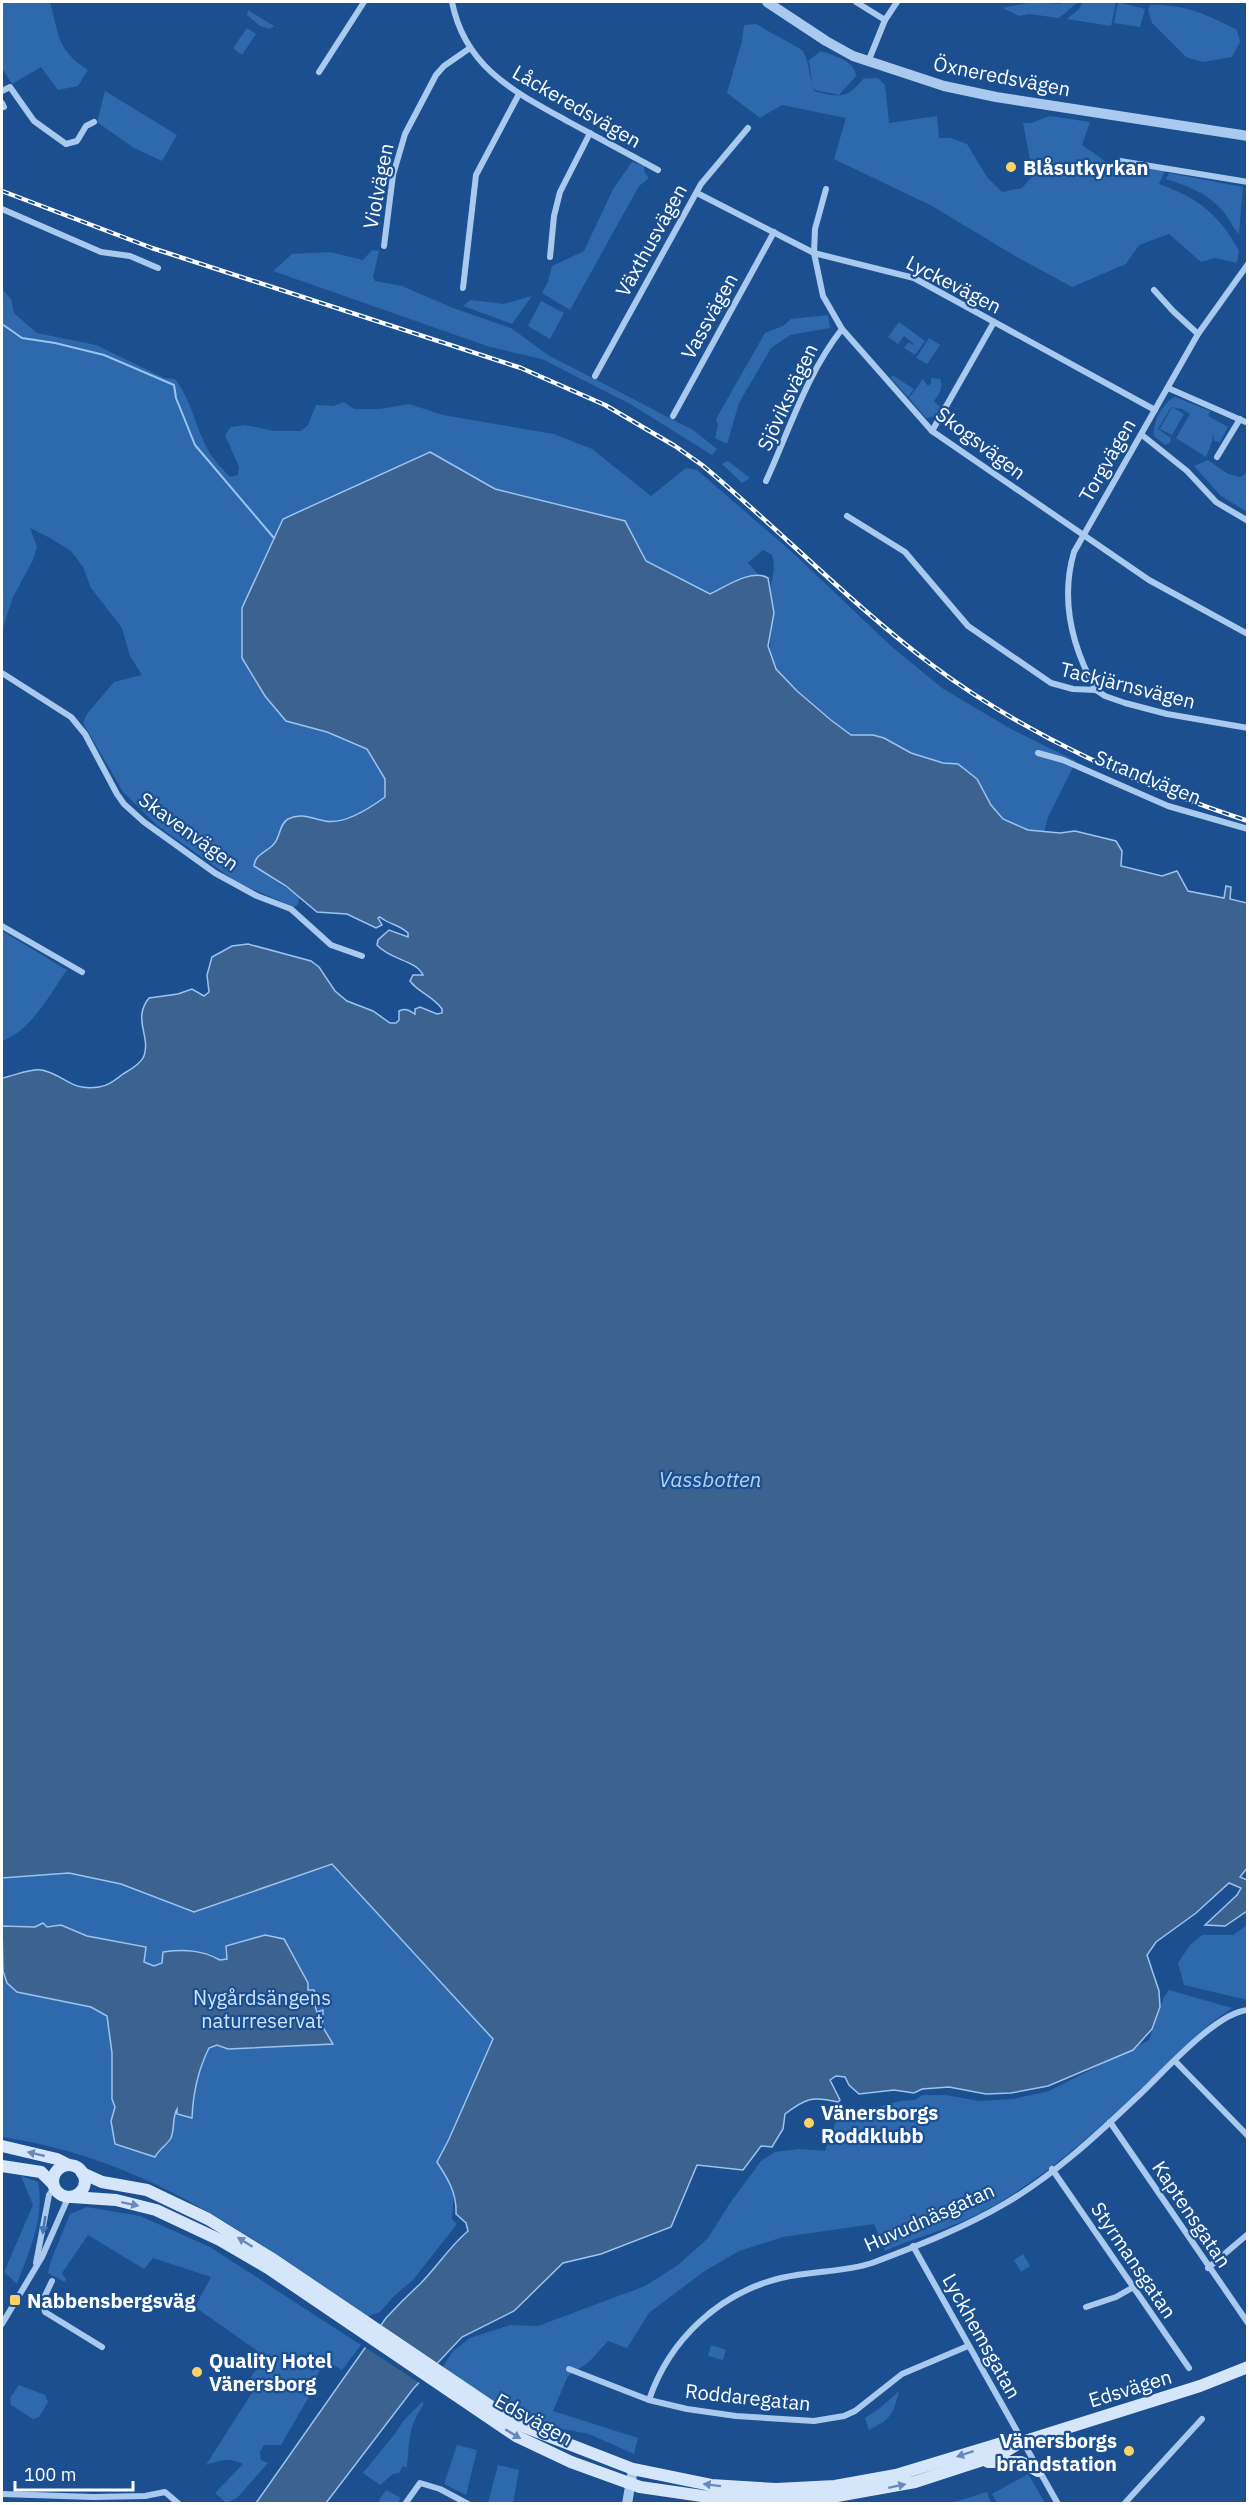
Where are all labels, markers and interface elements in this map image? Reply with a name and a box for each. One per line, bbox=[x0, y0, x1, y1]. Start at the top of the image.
street label: Öxneredsvägen bbox=[931, 49, 1073, 103]
street label: Låckeredsvägen bbox=[508, 58, 646, 154]
street label: Violvägen bbox=[356, 141, 400, 231]
place label: Blåsutkyrkan bbox=[1023, 154, 1148, 181]
marker: Blåsutkyrkan bbox=[1004, 160, 1018, 174]
street label: Växthusvägen bbox=[609, 179, 693, 301]
street label: Lyckevägen bbox=[902, 249, 1006, 319]
street label: Vassvägen bbox=[674, 268, 744, 364]
street label: Sjöviksvägen bbox=[750, 339, 824, 455]
street label: Skogsvägen bbox=[930, 400, 1032, 486]
street label: Torgvägen bbox=[1072, 413, 1142, 507]
street label: Tackjärnsvägen bbox=[1058, 655, 1198, 715]
street label: Strandvägen bbox=[1091, 743, 1205, 811]
street label: Skavenvägen bbox=[134, 786, 244, 876]
water label: Vassbotten bbox=[659, 1465, 761, 1493]
park label: Nygårdsängens naturreservat bbox=[193, 1984, 331, 2034]
place label: Vänersborgs Roddklubb bbox=[821, 2099, 938, 2149]
marker: Vänersborgs Roddklubb bbox=[802, 2116, 816, 2130]
one-way arrow bbox=[27, 2148, 45, 2158]
street label: Kaptensgatan bbox=[1146, 2155, 1238, 2273]
street label: Huvudnäsgatan bbox=[860, 2176, 998, 2258]
street label: Styrmansgatan bbox=[1085, 2196, 1183, 2324]
one-way arrow bbox=[121, 2199, 140, 2209]
one-way arrow bbox=[39, 2216, 48, 2235]
one-way arrow bbox=[237, 2236, 253, 2247]
street label: Lyckhemsgatan bbox=[936, 2269, 1028, 2403]
place label: Nabbensbergsväg bbox=[27, 2287, 196, 2314]
marker: Nabbensbergsväg bbox=[8, 2293, 22, 2307]
place label: Quality Hotel Vänersborg bbox=[209, 2347, 332, 2397]
street label: Edsvägen bbox=[1085, 2363, 1175, 2413]
marker: Quality Hotel Vänersborg bbox=[190, 2365, 204, 2379]
street label: Roddaregatan bbox=[684, 2377, 812, 2417]
street label: Edsvägen bbox=[490, 2386, 578, 2452]
place label: Vänersborgs brandstation bbox=[996, 2427, 1117, 2477]
one-way arrow bbox=[505, 2428, 521, 2439]
marker: Vänersborgs brandstation bbox=[1122, 2444, 1136, 2458]
one-way arrow bbox=[956, 2450, 974, 2459]
scale bar bbox=[15, 2454, 134, 2492]
text: 100 m bbox=[24, 2463, 76, 2486]
one-way arrow bbox=[702, 2480, 721, 2489]
one-way arrow bbox=[887, 2480, 906, 2490]

